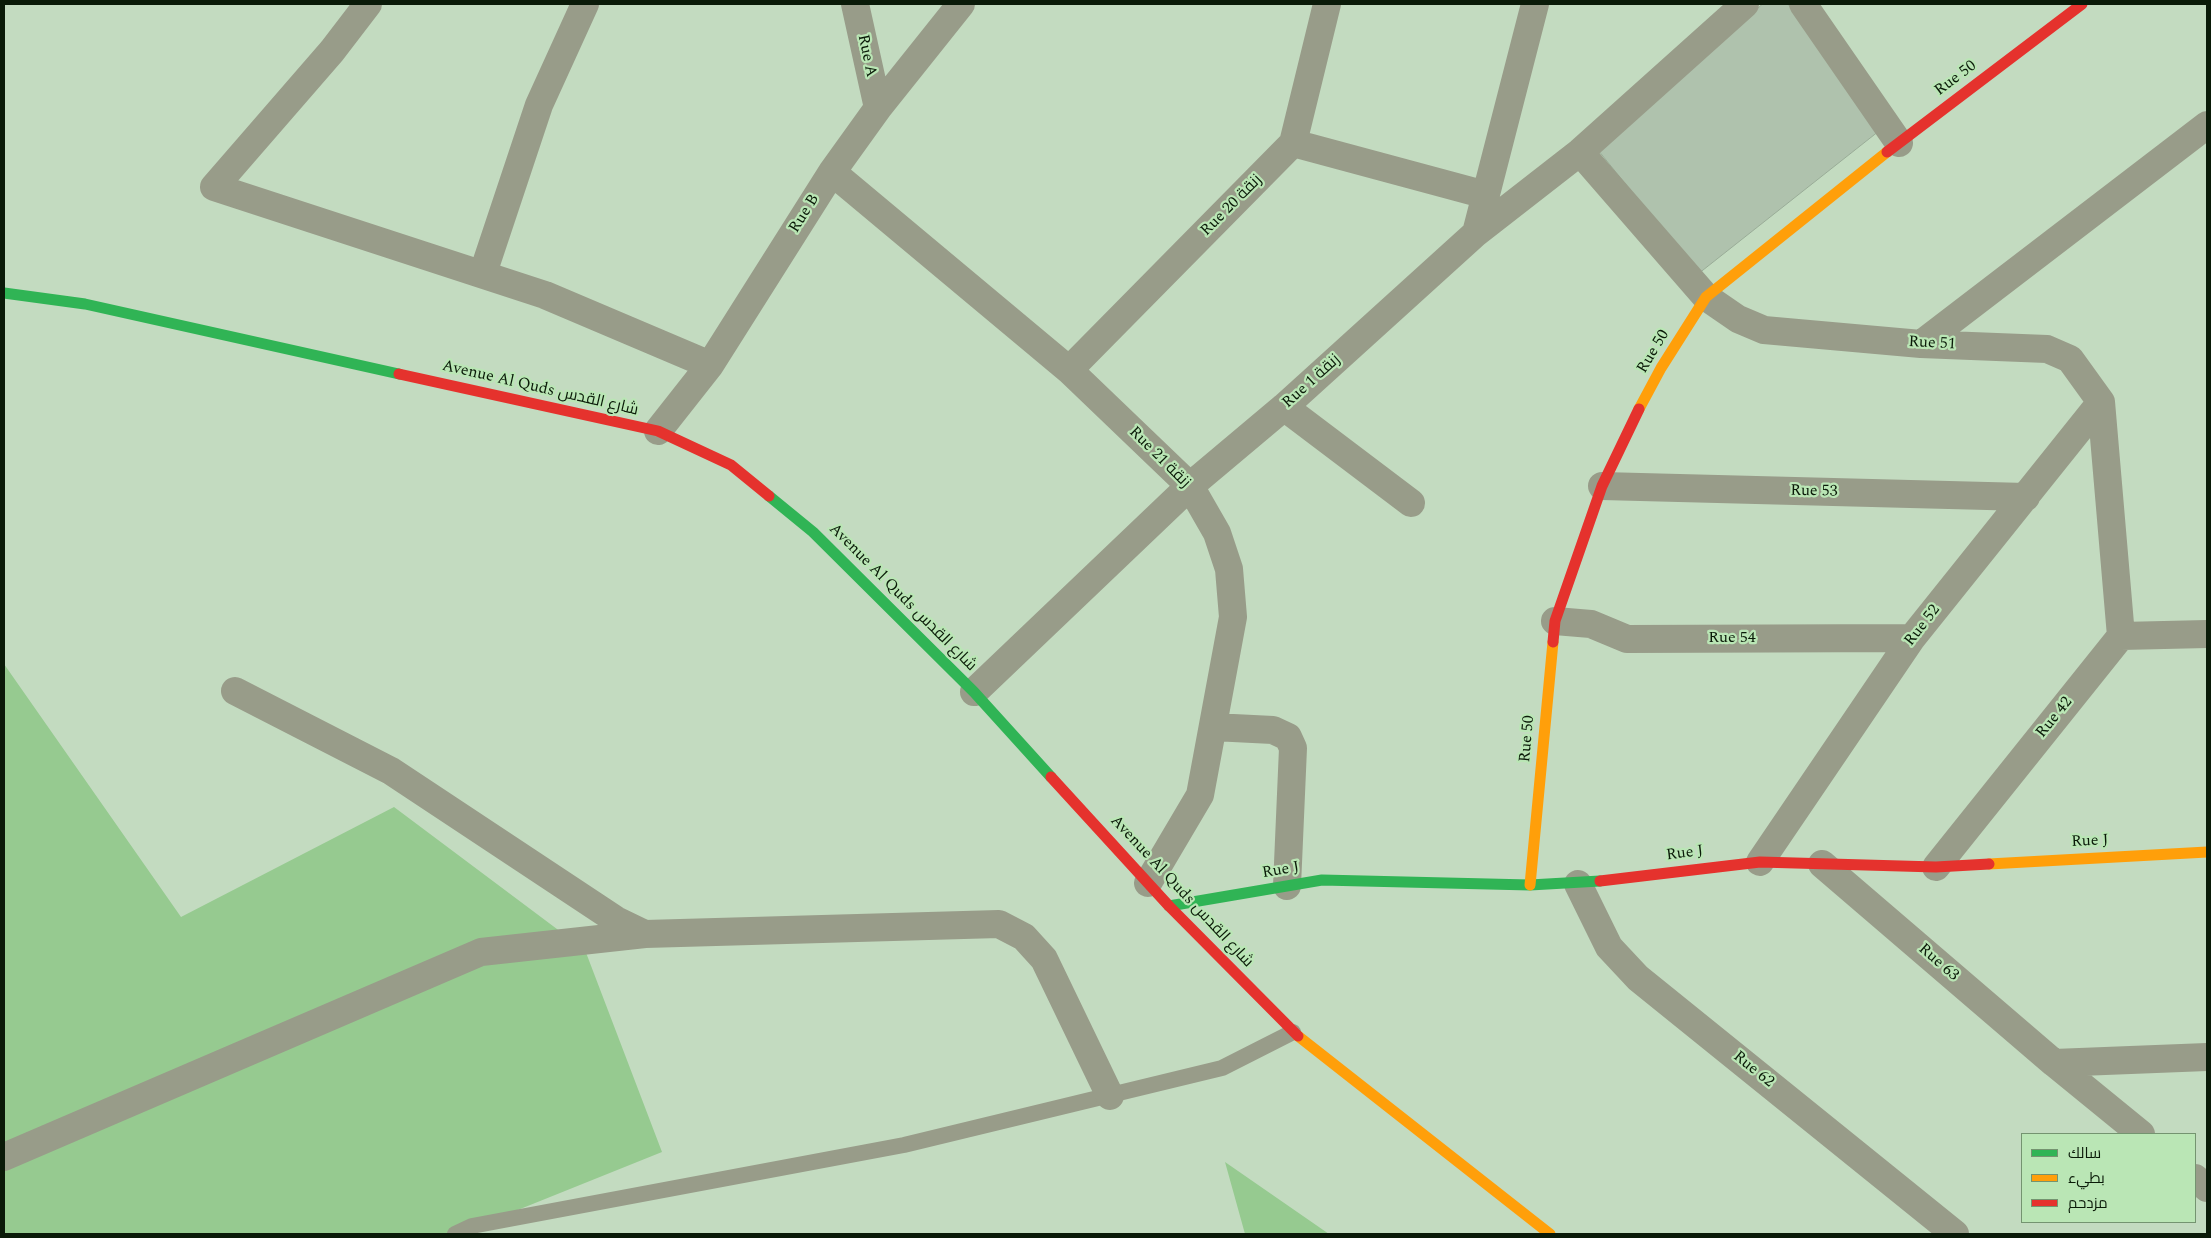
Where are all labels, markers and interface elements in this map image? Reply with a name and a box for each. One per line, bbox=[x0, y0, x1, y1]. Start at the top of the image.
street label: Rue A bbox=[852, 33, 880, 79]
street label: Rue 50 bbox=[1931, 57, 1981, 101]
street label: Rue 20 زنقة bbox=[1197, 171, 1267, 241]
street label: Rue B bbox=[786, 191, 824, 237]
street label: Rue 50 bbox=[1634, 327, 1674, 377]
street label: Rue 51 bbox=[1908, 333, 1956, 355]
street label: Rue 1 زنقة bbox=[1279, 351, 1345, 413]
street label: Avenue Al Quds شارع القدس bbox=[440, 357, 640, 421]
street label: Rue 21 زنقة bbox=[1124, 423, 1194, 493]
street label: Rue 53 bbox=[1790, 482, 1838, 502]
street label: Avenue Al Quds شارع القدس bbox=[824, 520, 980, 676]
street label: Rue 52 bbox=[1901, 601, 1945, 651]
street label: Rue 54 bbox=[1708, 629, 1756, 649]
street label: Rue 42 bbox=[2033, 694, 2077, 742]
street label: Rue 50 bbox=[1516, 715, 1540, 763]
street label: Avenue Al Quds شارع القدس bbox=[1105, 812, 1257, 972]
street label: Rue J bbox=[2071, 831, 2109, 853]
street label: Rue J bbox=[1665, 842, 1705, 866]
street label: Rue J bbox=[1261, 858, 1301, 884]
street label: Rue 63 bbox=[1914, 940, 1962, 986]
street label: Rue 62 bbox=[1729, 1048, 1777, 1092]
legend bbox=[2021, 1133, 2196, 1223]
text: سالك bbox=[2068, 1142, 2101, 1165]
text: بطيء bbox=[2068, 1167, 2105, 1190]
text: مزدحم bbox=[2068, 1192, 2108, 1215]

